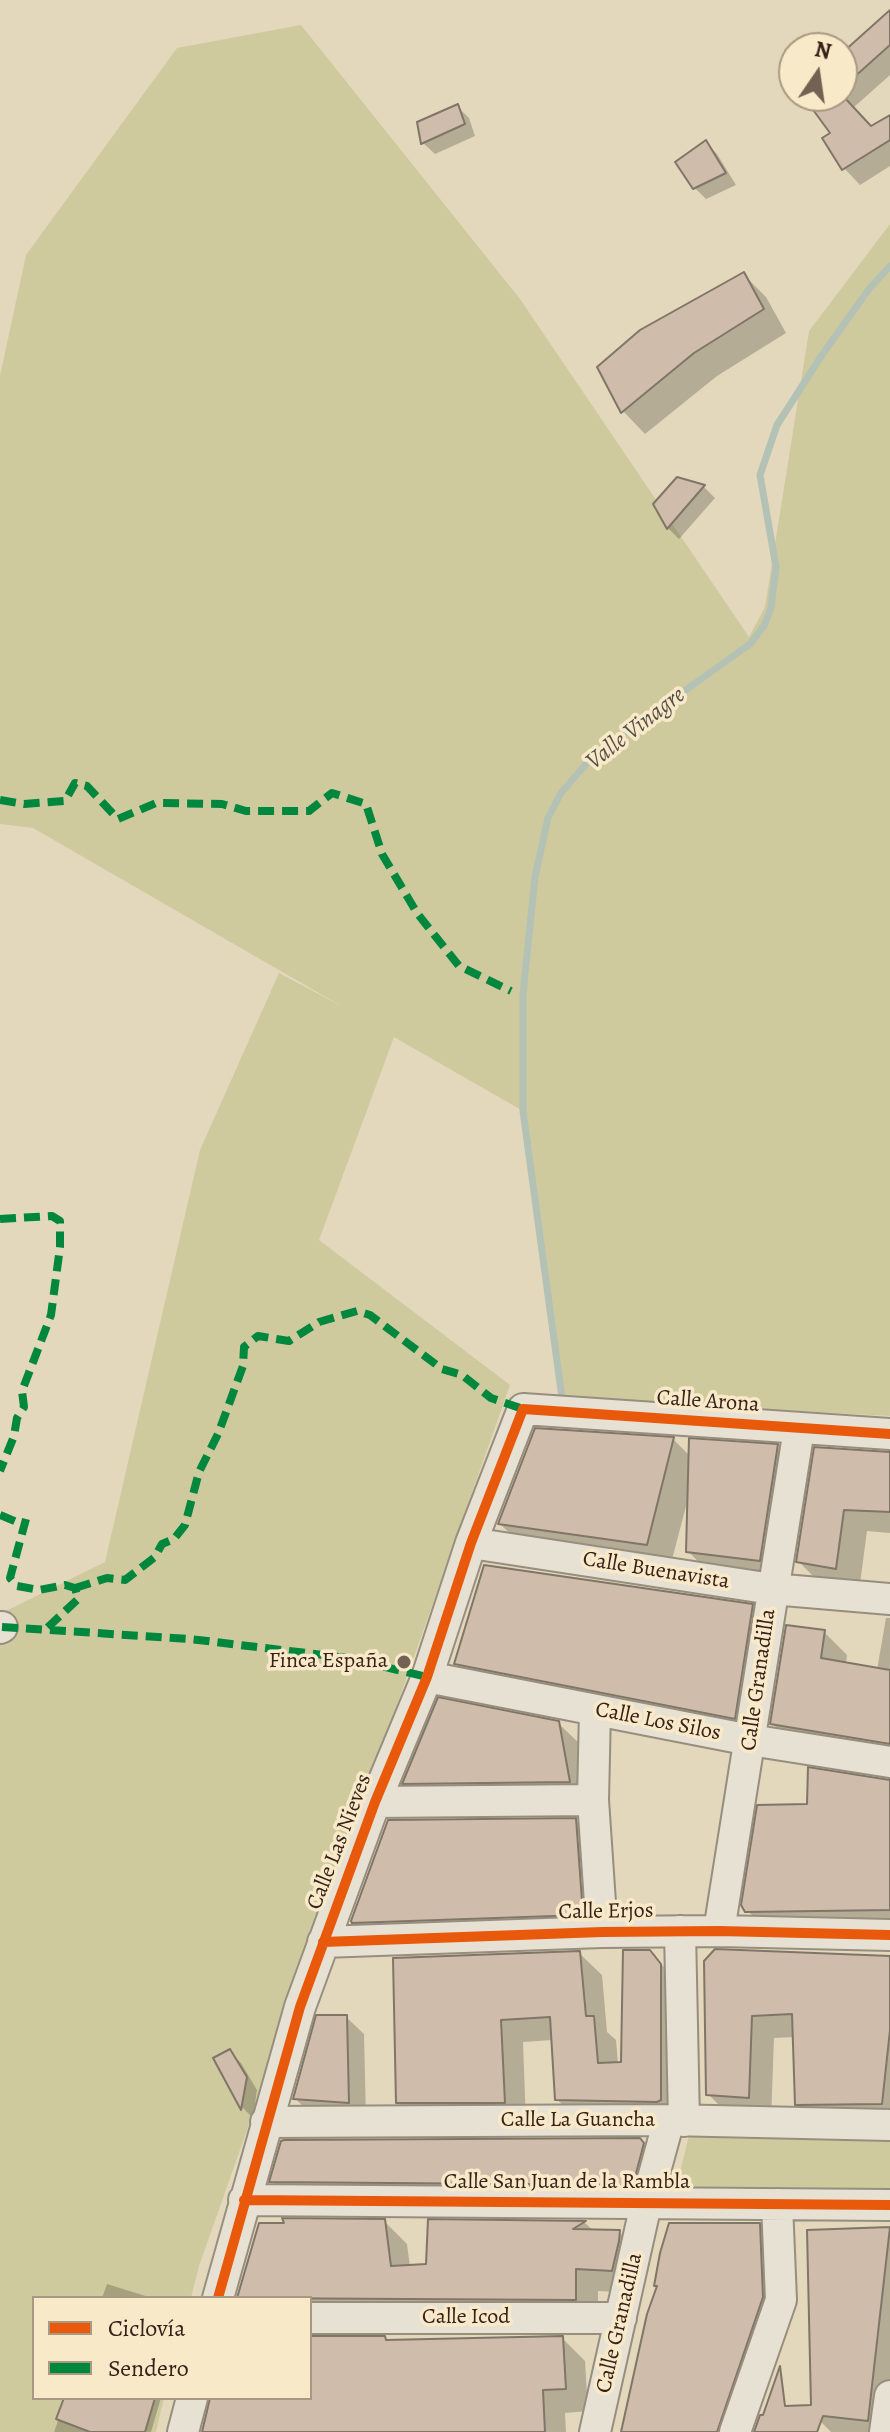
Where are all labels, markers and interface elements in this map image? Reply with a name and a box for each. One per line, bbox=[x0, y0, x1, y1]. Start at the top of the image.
north arrow bbox=[778, 32, 858, 112]
text: N bbox=[812, 34, 834, 67]
water label: Valle Vinagre bbox=[581, 681, 691, 777]
street label: Calle Arona bbox=[656, 1385, 760, 1419]
street label: Calle Buenavista bbox=[581, 1546, 731, 1596]
street label: Calle Granadilla bbox=[736, 1607, 782, 1753]
place label: Finca España bbox=[269, 1649, 388, 1675]
marker: Finca España bbox=[395, 1653, 413, 1671]
street label: Calle Los Silos bbox=[593, 1697, 723, 1747]
street label: Calle Las Nieves bbox=[302, 1770, 378, 1914]
street label: Calle Erjos bbox=[558, 1898, 654, 1926]
street label: Calle La Guancha bbox=[501, 2108, 655, 2134]
street label: Calle San Juan de la Rambla bbox=[444, 2170, 690, 2196]
street label: Calle Granadilla bbox=[591, 2250, 649, 2396]
legend bbox=[32, 2296, 312, 2400]
street label: Calle Icod bbox=[422, 2305, 510, 2331]
text: Ciclovía bbox=[108, 2312, 186, 2344]
text: Sendero bbox=[108, 2352, 189, 2384]

